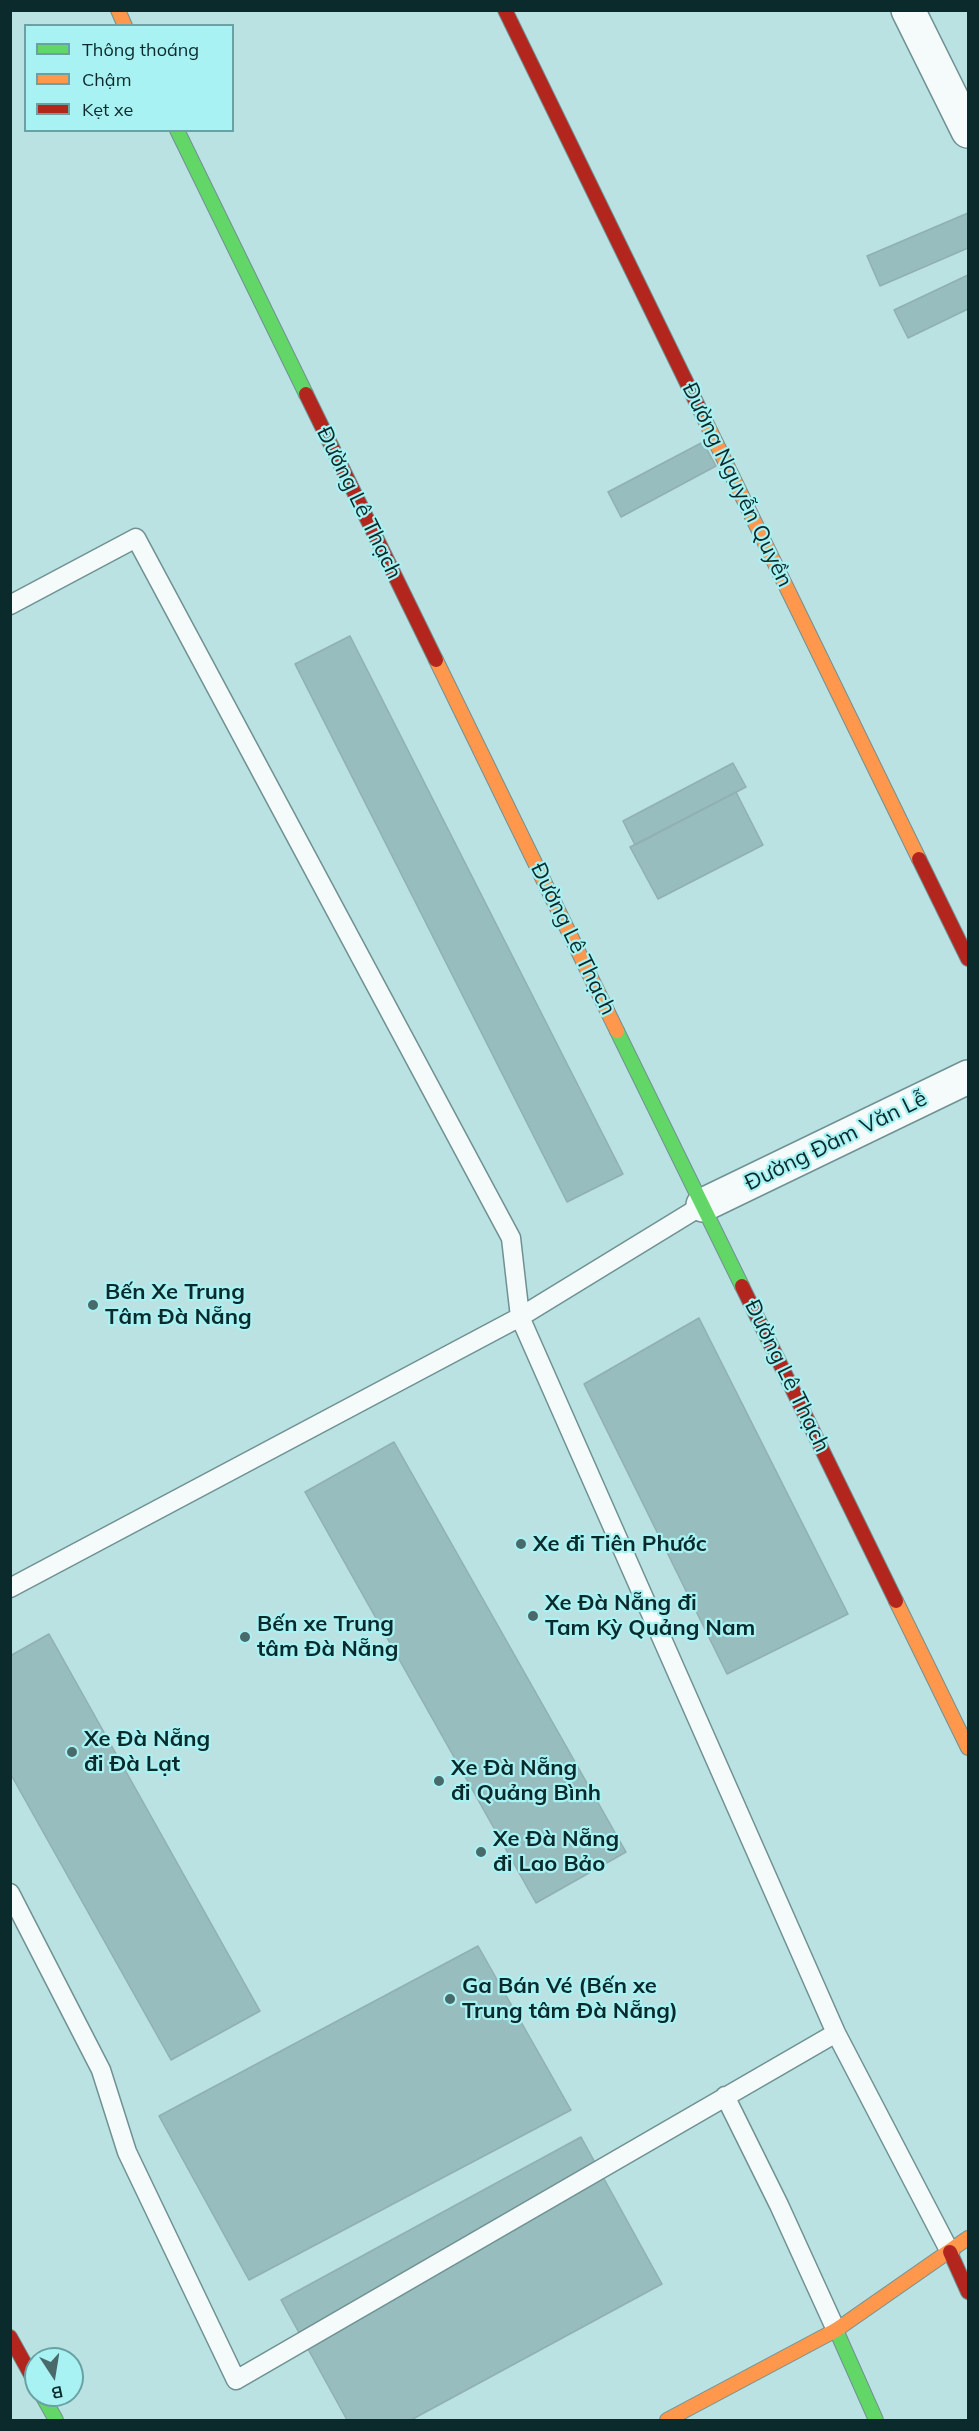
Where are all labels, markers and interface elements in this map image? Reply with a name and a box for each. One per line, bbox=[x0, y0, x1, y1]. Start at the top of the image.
legend bbox=[24, 24, 234, 132]
text: Thông thoáng bbox=[82, 38, 199, 61]
text: Chậm bbox=[82, 68, 131, 91]
text: Kẹt xe bbox=[82, 98, 133, 121]
street label: Đường Nguyễn Quyền bbox=[676, 378, 798, 592]
street label: Đường Lê Thạch bbox=[311, 422, 407, 584]
street label: Đường Lê Thạch bbox=[525, 858, 621, 1020]
street label: Đường Đàm Văn Lễ bbox=[741, 1085, 931, 1197]
place label: Bến Xe Trung Tâm Đà Nẵng bbox=[105, 1279, 252, 1330]
street label: Đường Lê Thạch bbox=[739, 1295, 835, 1457]
marker: Bến Xe Trung Tâm Đà Nẵng bbox=[86, 1298, 100, 1312]
place label: Xe đi Tiên Phước bbox=[533, 1531, 707, 1557]
marker: Xe đi Tiên Phước bbox=[514, 1537, 528, 1551]
place label: Xe Đà Nẵng đi Tam Kỳ Quảng Nam bbox=[545, 1590, 755, 1642]
marker: Xe Đà Nẵng đi Tam Kỳ Quảng Nam bbox=[526, 1609, 540, 1623]
place label: Bến xe Trung tâm Đà Nẵng bbox=[257, 1611, 398, 1663]
marker: Bến xe Trung tâm Đà Nẵng bbox=[238, 1630, 252, 1644]
place label: Xe Đà Nẵng đi Đà Lạt bbox=[84, 1726, 210, 1778]
marker: Xe Đà Nẵng đi Đà Lạt bbox=[65, 1745, 79, 1759]
place label: Xe Đà Nẵng đi Quảng Bình bbox=[451, 1755, 601, 1807]
marker: Xe Đà Nẵng đi Quảng Bình bbox=[432, 1774, 446, 1788]
place label: Xe Đà Nẵng đi Lao Bảo bbox=[493, 1826, 619, 1878]
marker: Xe Đà Nẵng đi Lao Bảo bbox=[474, 1845, 488, 1859]
place label: Ga Bán Vé (Bến xe Trung tâm Đà Nẵng) bbox=[462, 1973, 678, 2024]
marker: Ga Bán Vé (Bến xe Trung tâm Đà Nẵng) bbox=[443, 1992, 457, 2006]
north arrow bbox=[24, 2347, 84, 2407]
text: B bbox=[50, 2382, 65, 2404]

